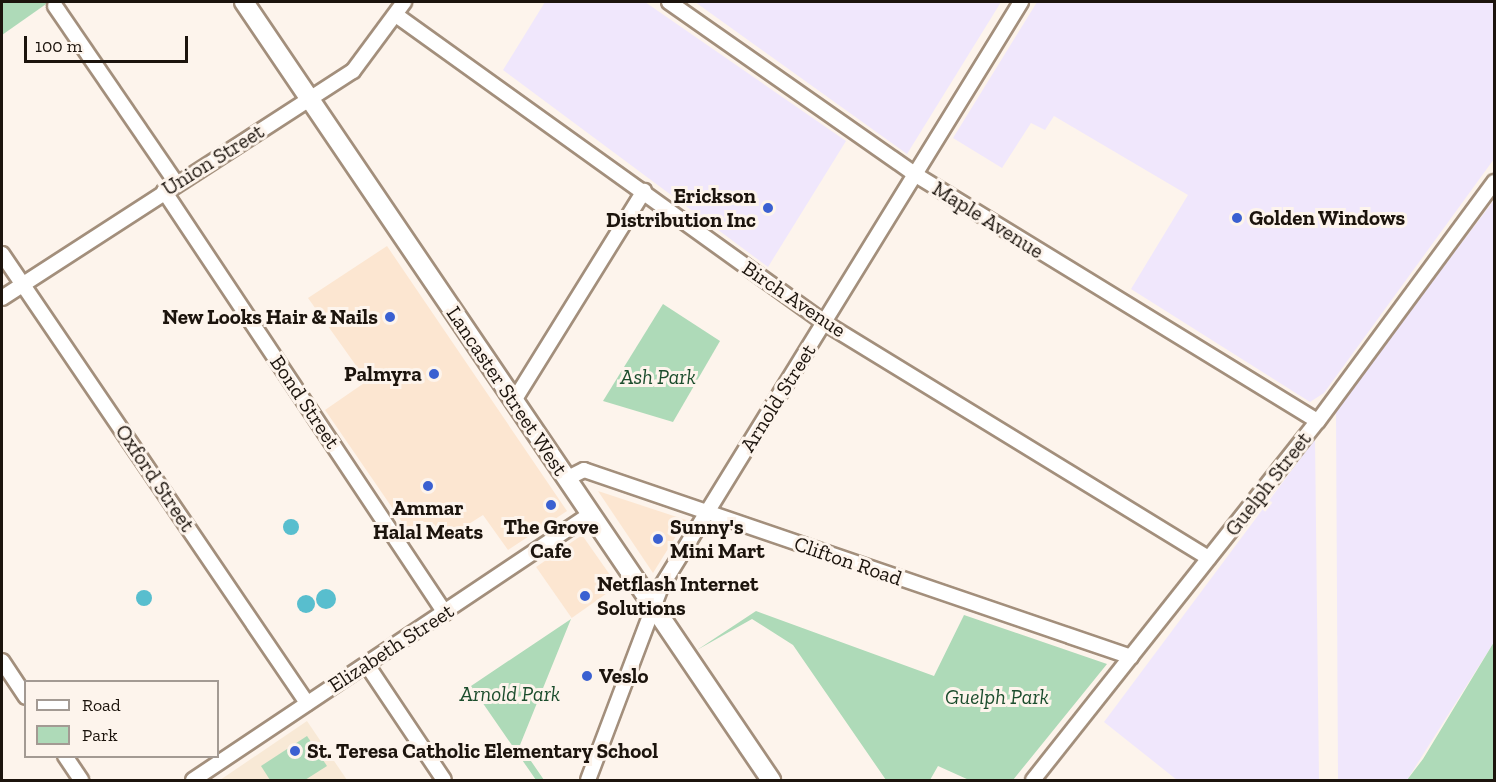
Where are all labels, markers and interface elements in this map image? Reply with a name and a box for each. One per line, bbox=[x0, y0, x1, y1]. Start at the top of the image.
scale bar bbox=[27, 24, 190, 62]
text: 100 m bbox=[35, 35, 82, 57]
street label: Union Street bbox=[157, 119, 269, 201]
street label: Maple Avenue bbox=[928, 176, 1048, 264]
place label: Erickson Distribution Inc bbox=[606, 183, 756, 233]
marker: Erickson Distribution Inc bbox=[761, 201, 775, 215]
place label: Golden Windows bbox=[1249, 205, 1406, 231]
marker: Golden Windows bbox=[1230, 211, 1244, 225]
street label: Birch Avenue bbox=[737, 255, 851, 343]
street label: Lancaster Street West bbox=[441, 301, 573, 481]
place label: New Looks Hair & Nails bbox=[161, 304, 378, 330]
marker: New Looks Hair & Nails bbox=[383, 310, 397, 324]
street label: Arnold Street bbox=[735, 339, 821, 457]
street label: Bond Street bbox=[265, 351, 345, 453]
place label: Palmyra bbox=[344, 361, 422, 387]
park label: Ash Park bbox=[620, 364, 696, 390]
marker: Palmyra bbox=[427, 367, 441, 381]
street label: Oxford Street bbox=[110, 420, 200, 536]
street label: Guelph Street bbox=[1220, 427, 1316, 541]
marker: Ammar Halal Meats bbox=[421, 479, 435, 493]
place label: Ammar Halal Meats bbox=[373, 495, 483, 545]
marker: The Grove Cafe bbox=[544, 498, 558, 512]
place label: The Grove Cafe bbox=[503, 514, 599, 564]
place label: Sunny's Mini Mart bbox=[670, 514, 765, 564]
street label: Clifton Road bbox=[791, 531, 905, 591]
marker: Sunny's Mini Mart bbox=[651, 532, 665, 546]
place label: Netflash Internet Solutions bbox=[597, 571, 758, 621]
marker: Netflash Internet Solutions bbox=[578, 589, 592, 603]
street label: Elizabeth Street bbox=[324, 598, 458, 698]
place label: Veslo bbox=[599, 663, 649, 689]
marker: Veslo bbox=[580, 669, 594, 683]
legend bbox=[24, 680, 219, 758]
park label: Arnold Park bbox=[460, 681, 560, 707]
park label: Guelph Park bbox=[945, 684, 1049, 710]
text: Road bbox=[82, 694, 121, 716]
text: Park bbox=[82, 724, 118, 746]
place label: St. Teresa Catholic Elementary School bbox=[307, 738, 659, 764]
marker: St. Teresa Catholic Elementary School bbox=[288, 744, 302, 758]

